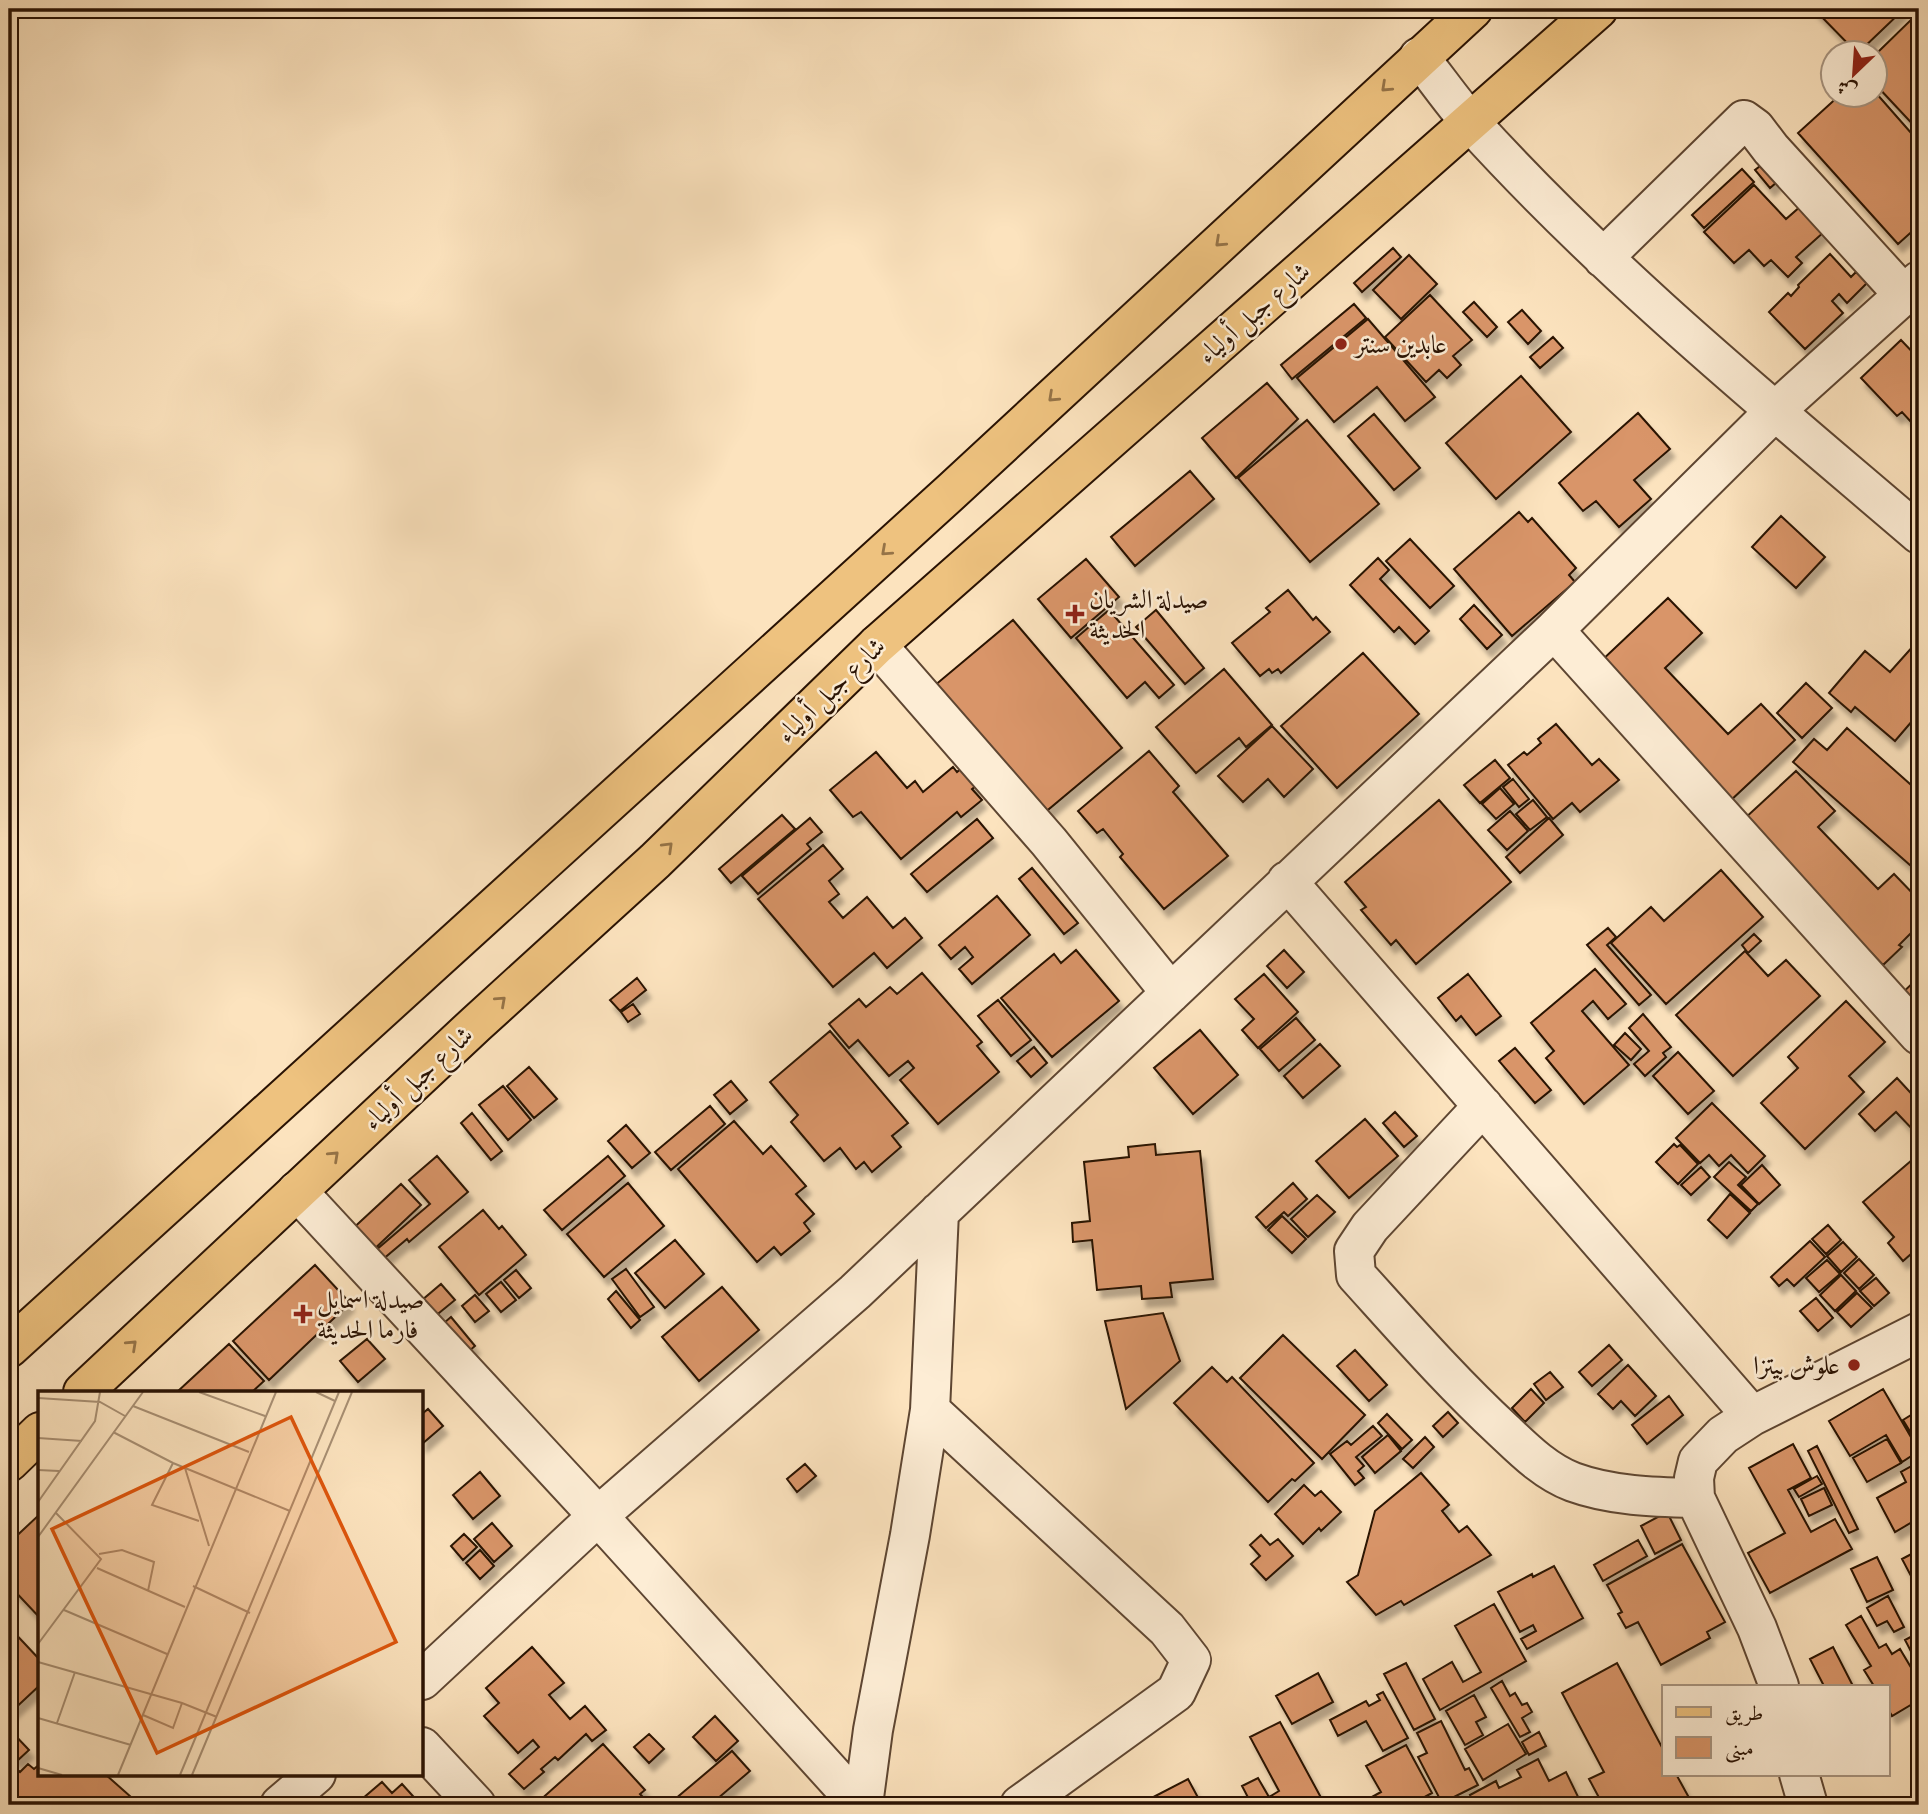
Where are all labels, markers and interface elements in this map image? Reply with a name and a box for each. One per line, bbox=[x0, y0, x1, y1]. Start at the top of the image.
north arrow bbox=[1820, 38, 1890, 108]
text: ش bbox=[1833, 73, 1861, 104]
one-way arrow bbox=[1381, 79, 1394, 92]
one-way arrow bbox=[1215, 234, 1228, 247]
street label: شارع جبل أولياء bbox=[1190, 254, 1320, 375]
place label: عابدين سنتر bbox=[1352, 327, 1447, 362]
marker: عابدين سنتر bbox=[1333, 336, 1349, 352]
one-way arrow bbox=[1048, 389, 1061, 402]
one-way arrow bbox=[881, 543, 894, 556]
place label: صيدلة الشريان الحديثة bbox=[1089, 582, 1208, 647]
marker: صيدلة الشريان الحديثة bbox=[1067, 606, 1083, 622]
street label: شارع جبل أولياء bbox=[769, 629, 896, 754]
one-way arrow bbox=[660, 843, 673, 856]
one-way arrow bbox=[493, 997, 506, 1010]
street label: شارع جبل أولياء bbox=[355, 1018, 483, 1141]
one-way arrow bbox=[326, 1152, 339, 1164]
place label: صيدلة اسمايل فارما الحديثة bbox=[317, 1282, 424, 1347]
marker: صيدلة اسمايل فارما الحديثة bbox=[295, 1306, 311, 1322]
one-way arrow bbox=[124, 1341, 137, 1354]
place label: علوش بيتزا bbox=[1753, 1348, 1840, 1383]
marker: علوش بيتزا bbox=[1846, 1357, 1862, 1373]
inset map bbox=[38, 1391, 424, 1776]
legend bbox=[1662, 1685, 1890, 1776]
text: طريق bbox=[1725, 1699, 1763, 1727]
text: مبنى bbox=[1725, 1734, 1754, 1763]

